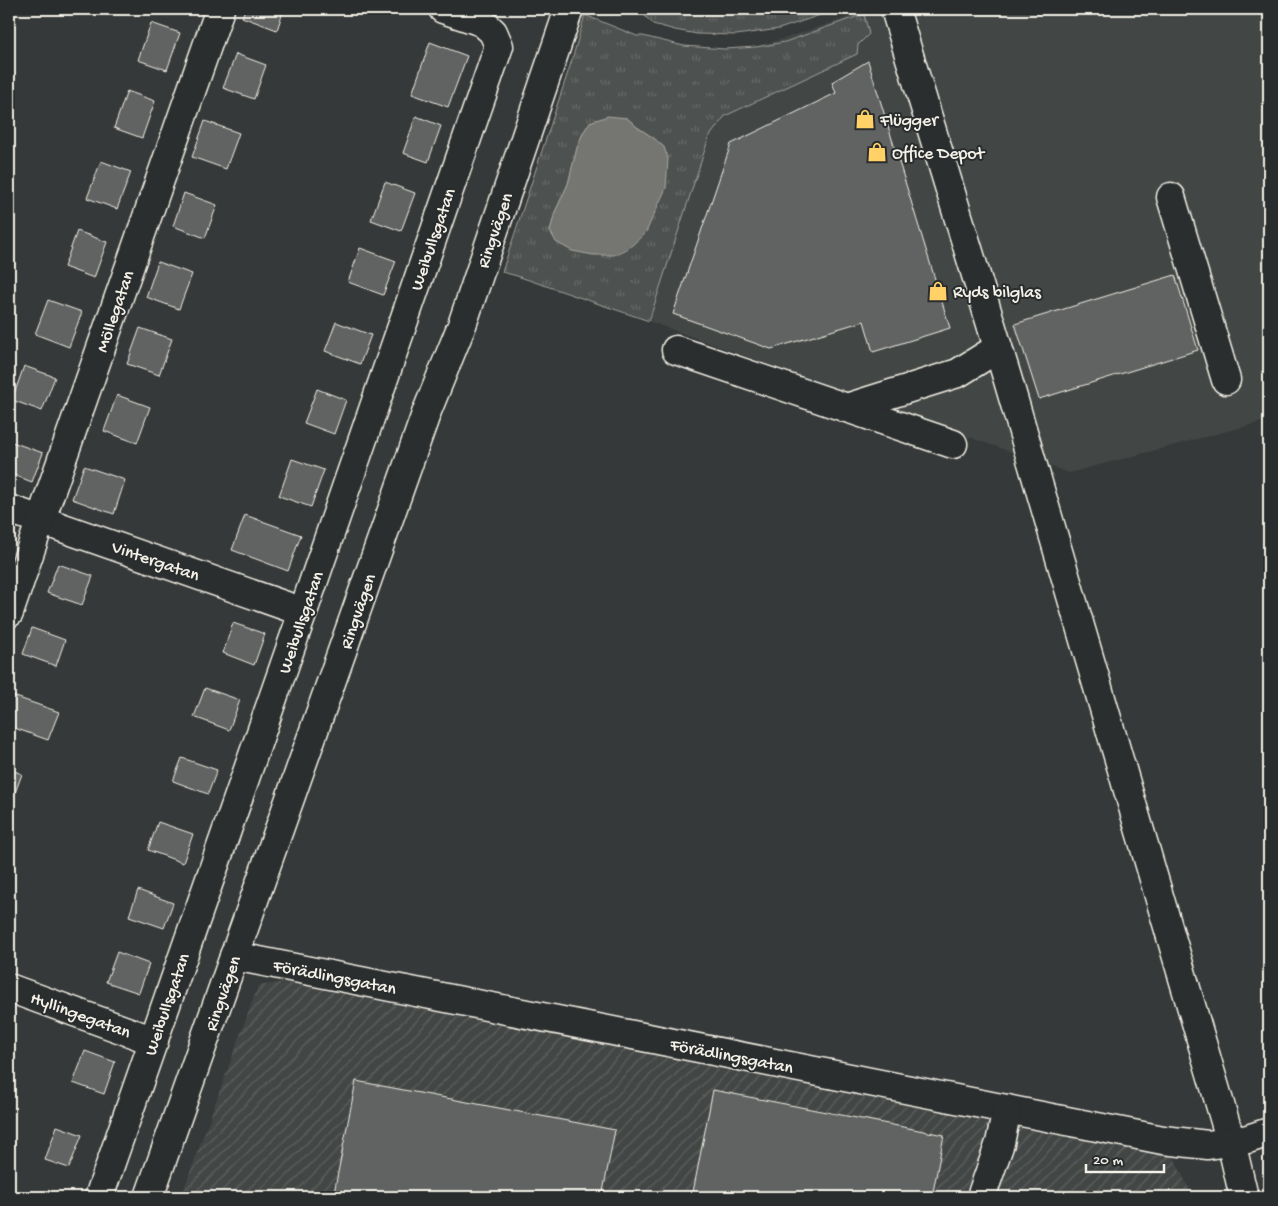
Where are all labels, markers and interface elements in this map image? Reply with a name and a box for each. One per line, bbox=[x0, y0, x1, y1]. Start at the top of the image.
shop icon: Flügger bbox=[854, 108, 876, 130]
place label: Flügger bbox=[879, 111, 939, 132]
shop icon: Office Depot bbox=[866, 141, 888, 163]
place label: Office Depot bbox=[892, 144, 986, 165]
street label: Weibullsgatan bbox=[407, 185, 462, 294]
street label: Ringvägen bbox=[474, 190, 519, 271]
street label: Möllegatan bbox=[93, 268, 140, 356]
shop icon: Ryds bilglas bbox=[927, 280, 949, 302]
place label: Ryds bilglas bbox=[953, 283, 1042, 304]
street label: Vintergatan bbox=[108, 537, 202, 587]
street label: Weibullsgatan bbox=[275, 568, 330, 677]
street label: Ringvägen bbox=[337, 571, 382, 652]
street label: Weibullsgatan bbox=[141, 950, 196, 1059]
street label: Ringvägen bbox=[202, 953, 247, 1034]
street label: Förädlingsgatan bbox=[270, 956, 398, 1001]
street label: Hyllingegatan bbox=[27, 988, 134, 1044]
street label: Förädlingsgatan bbox=[667, 1035, 795, 1080]
scale bar bbox=[1086, 1141, 1163, 1173]
text: 20 m bbox=[1093, 1152, 1123, 1170]

